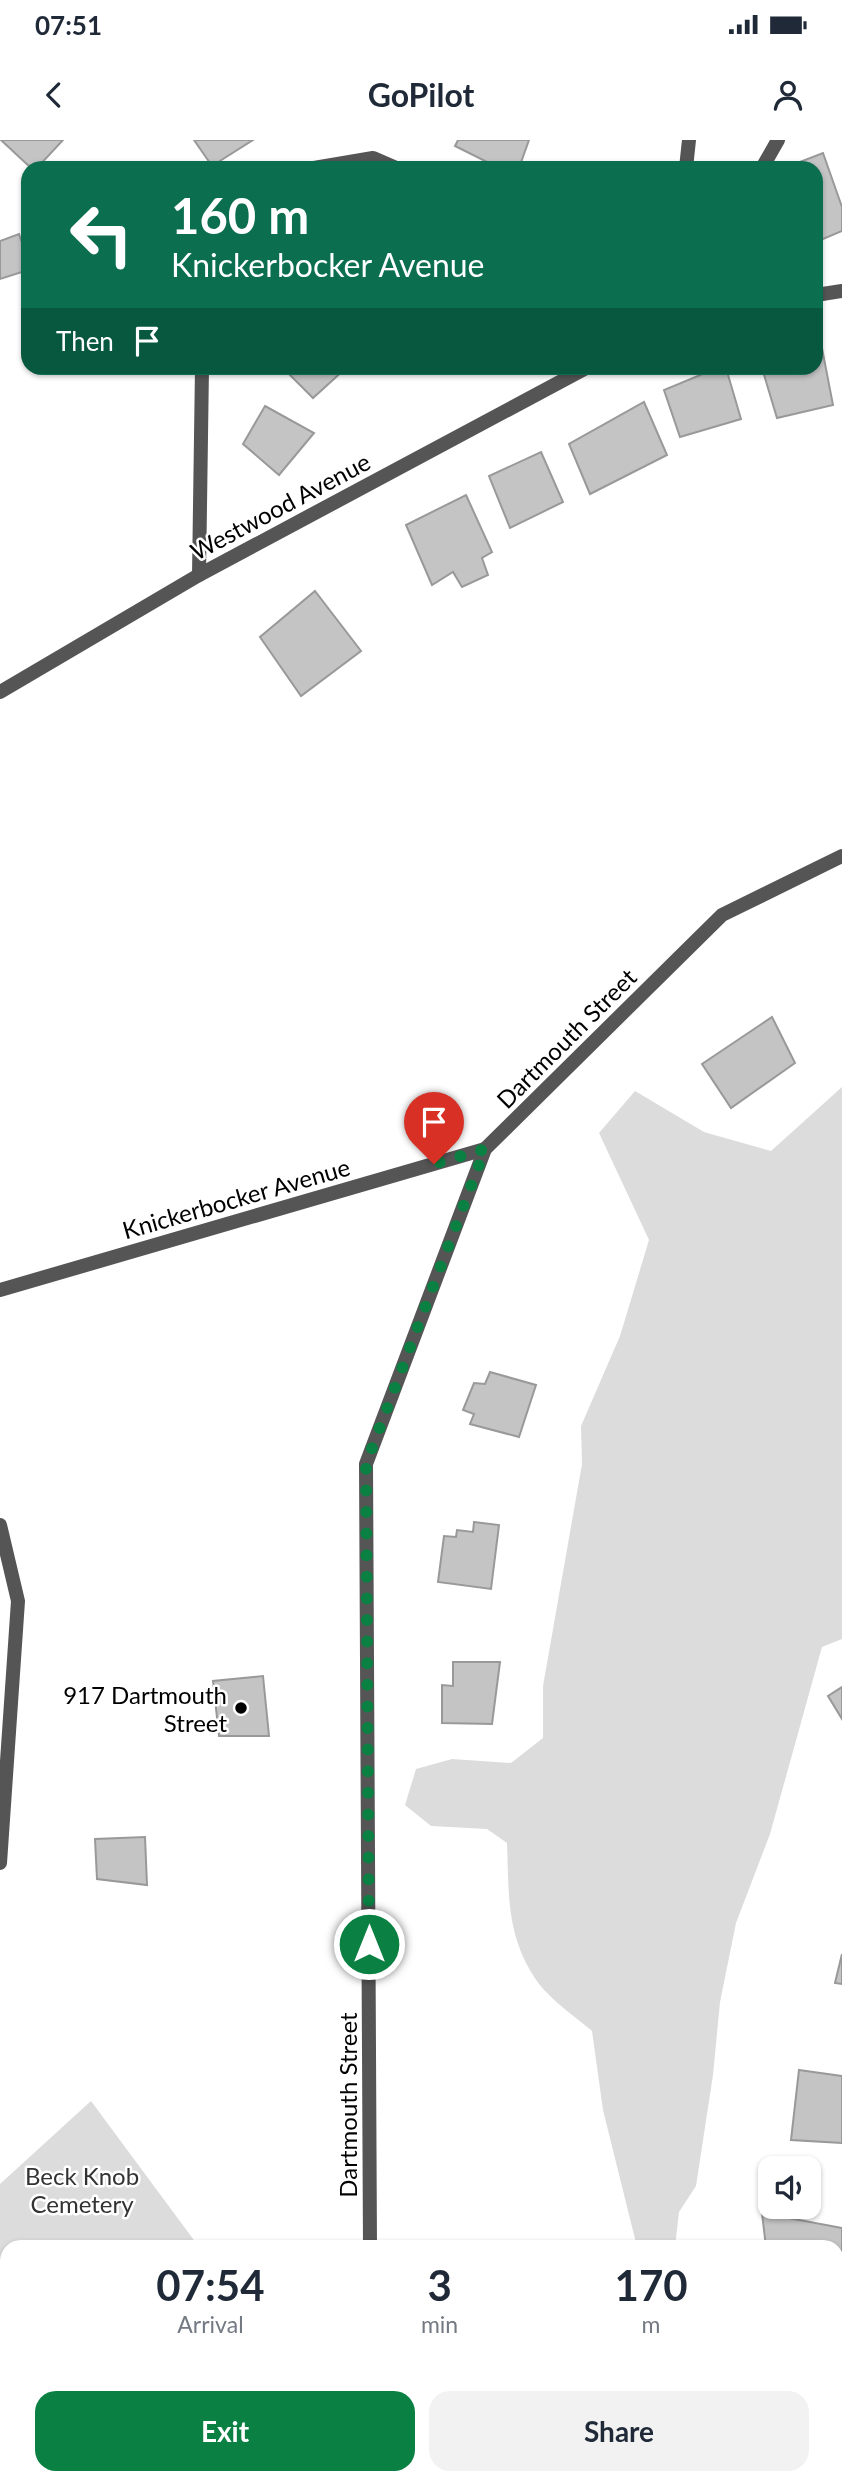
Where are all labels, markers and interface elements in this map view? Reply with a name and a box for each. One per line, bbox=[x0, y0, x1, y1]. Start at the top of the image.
text: 07:51 bbox=[35, 9, 102, 41]
text: GoPilot bbox=[368, 75, 474, 114]
icon: back bbox=[35, 76, 73, 114]
icon: person bbox=[769, 76, 807, 114]
text: 160 m bbox=[171, 186, 309, 244]
icon: left bbox=[56, 189, 147, 280]
text: Knickerbocker Avenue bbox=[171, 245, 485, 284]
icon: arrive bbox=[128, 322, 166, 360]
text: Then bbox=[56, 325, 114, 357]
street label: Westwood Avenue bbox=[185, 446, 375, 566]
street label: Dartmouth Street bbox=[490, 962, 642, 1114]
pin bbox=[404, 1092, 464, 1164]
icon: arrive bbox=[415, 1103, 453, 1141]
street label: Knickerbocker Avenue bbox=[119, 1152, 353, 1244]
place label: 917 Dartmouth Street bbox=[63, 1680, 227, 1737]
marker: 917 Dartmouth Street bbox=[233, 1700, 249, 1716]
position arrow bbox=[332, 1907, 406, 1981]
street label: Dartmouth Street bbox=[333, 2012, 362, 2198]
map controls bbox=[758, 2156, 821, 2219]
button: sound bbox=[758, 2156, 821, 2219]
park label: Beck Knob Cemetery bbox=[25, 2161, 139, 2218]
text: 07:54 bbox=[156, 2260, 265, 2310]
text: 3 bbox=[427, 2260, 452, 2310]
text: 170 bbox=[615, 2260, 688, 2310]
text: Arrival bbox=[177, 2310, 244, 2338]
text: min bbox=[421, 2310, 458, 2338]
text: m bbox=[642, 2310, 661, 2338]
button: Exit bbox=[35, 2391, 415, 2471]
button: Share bbox=[429, 2391, 809, 2471]

